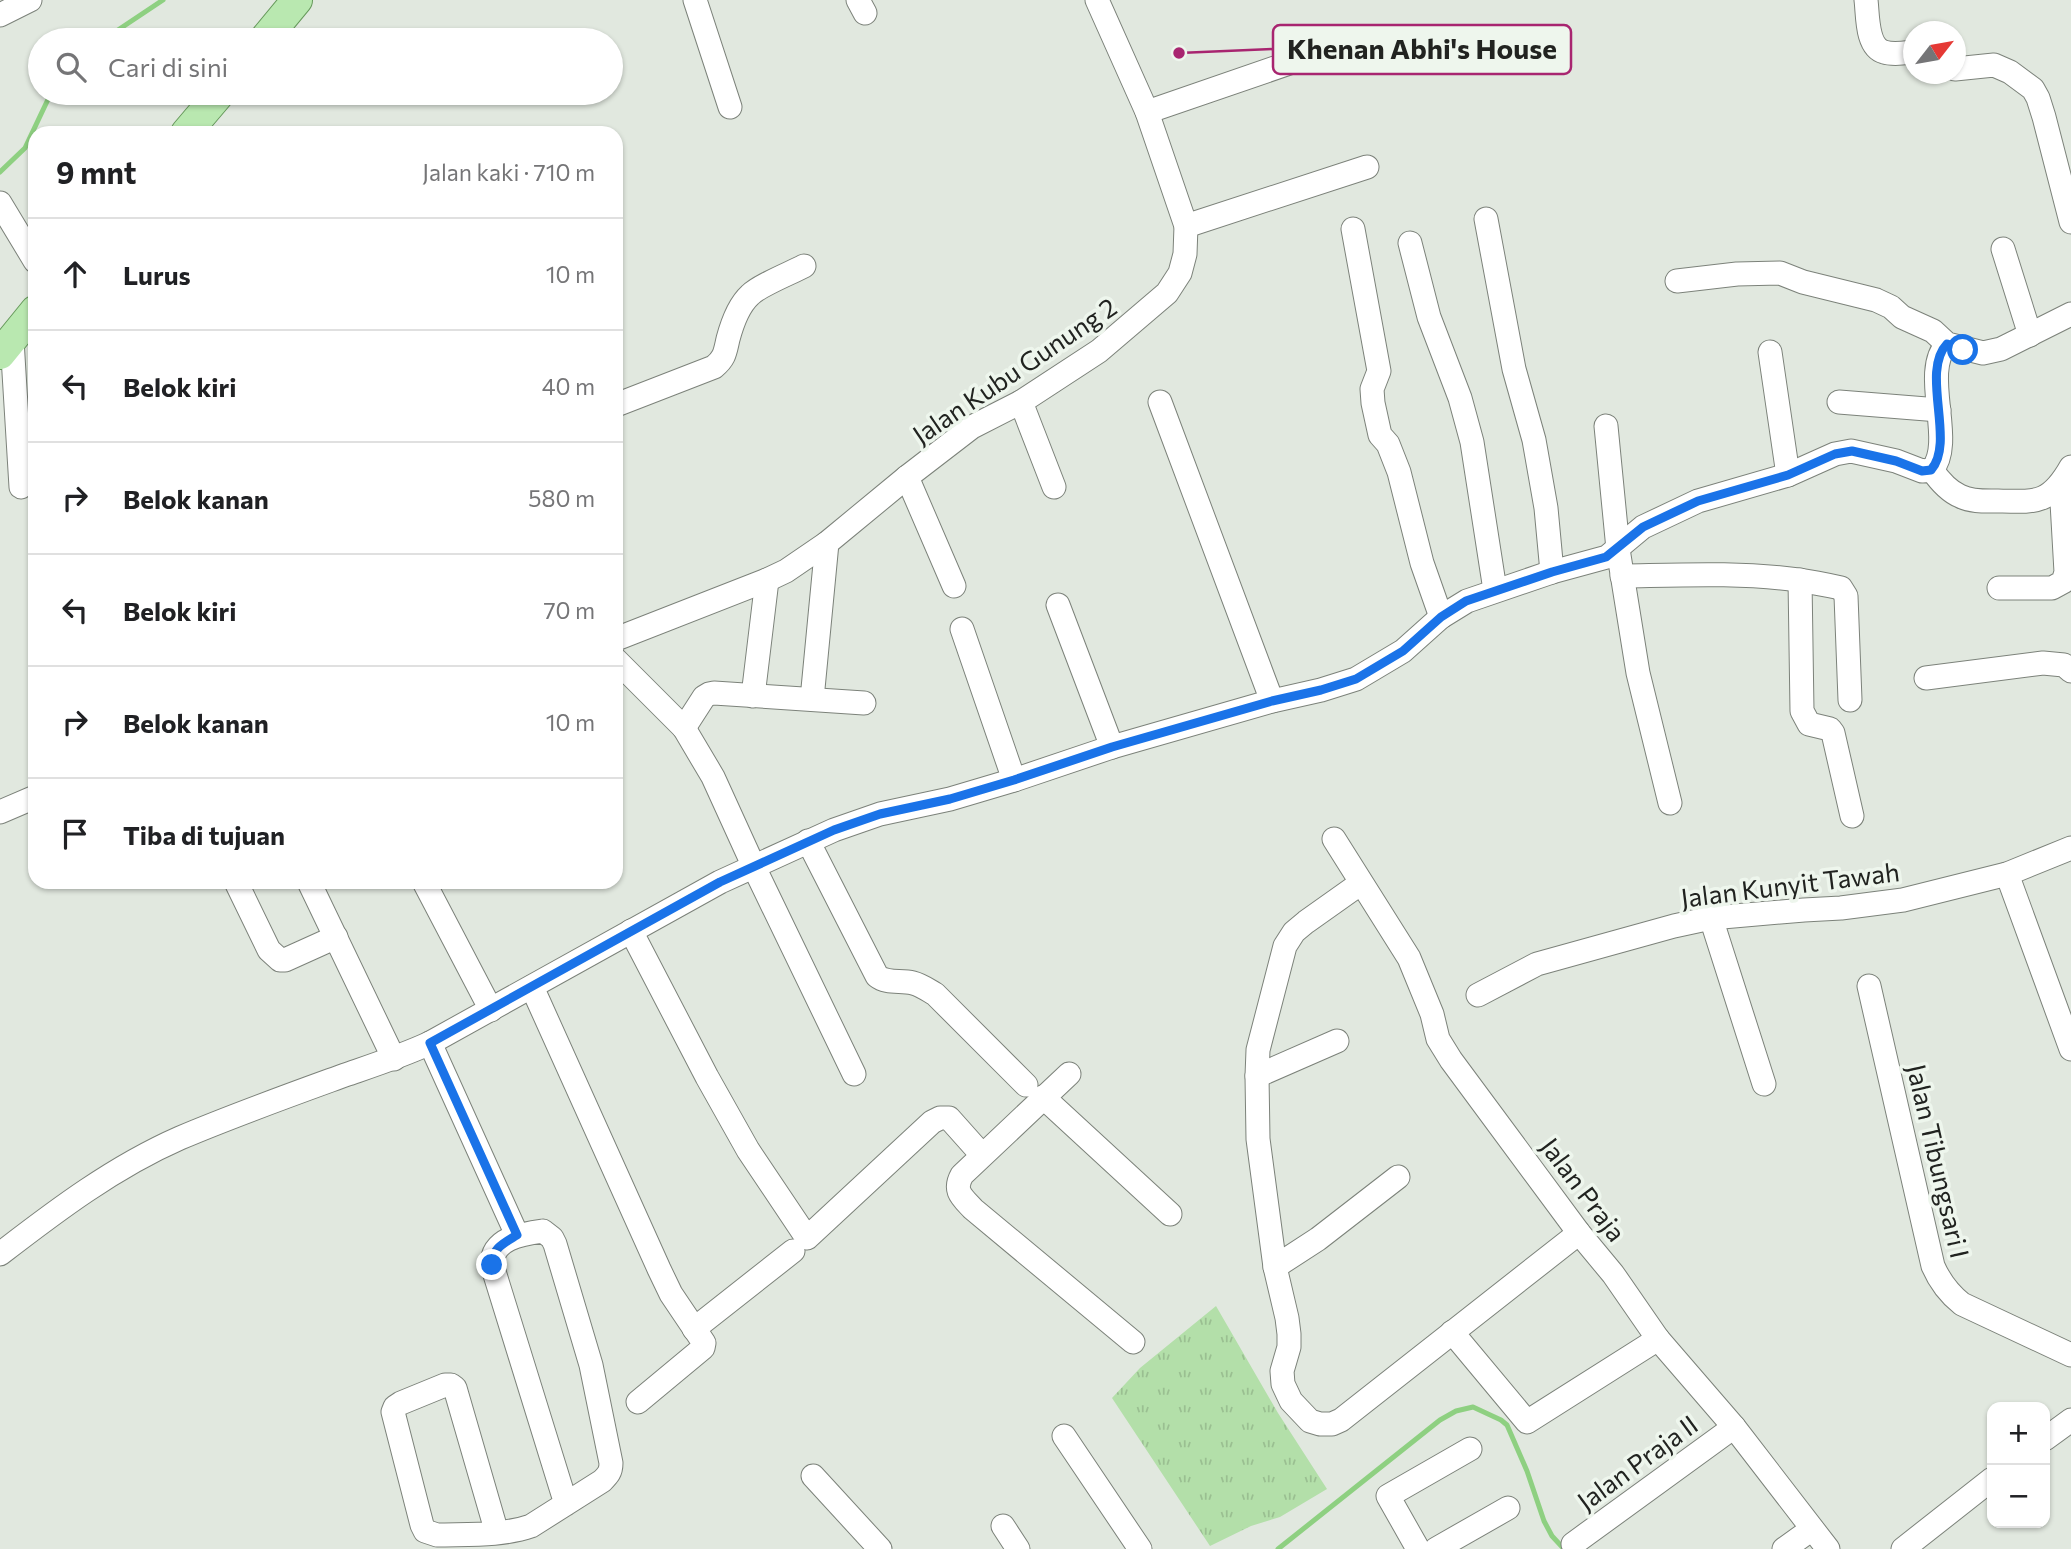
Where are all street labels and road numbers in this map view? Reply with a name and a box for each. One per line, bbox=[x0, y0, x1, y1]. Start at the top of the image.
street label: Jalan Kubu Gunung 2 bbox=[906, 290, 1122, 450]
street label: Jalan Kunyit Tawah bbox=[1679, 855, 1901, 913]
street label: Jalan Tibungsari I bbox=[1902, 1061, 1976, 1261]
street label: Jalan Praja bbox=[1535, 1131, 1633, 1247]
street label: Jalan Praja II bbox=[1571, 1408, 1703, 1516]

